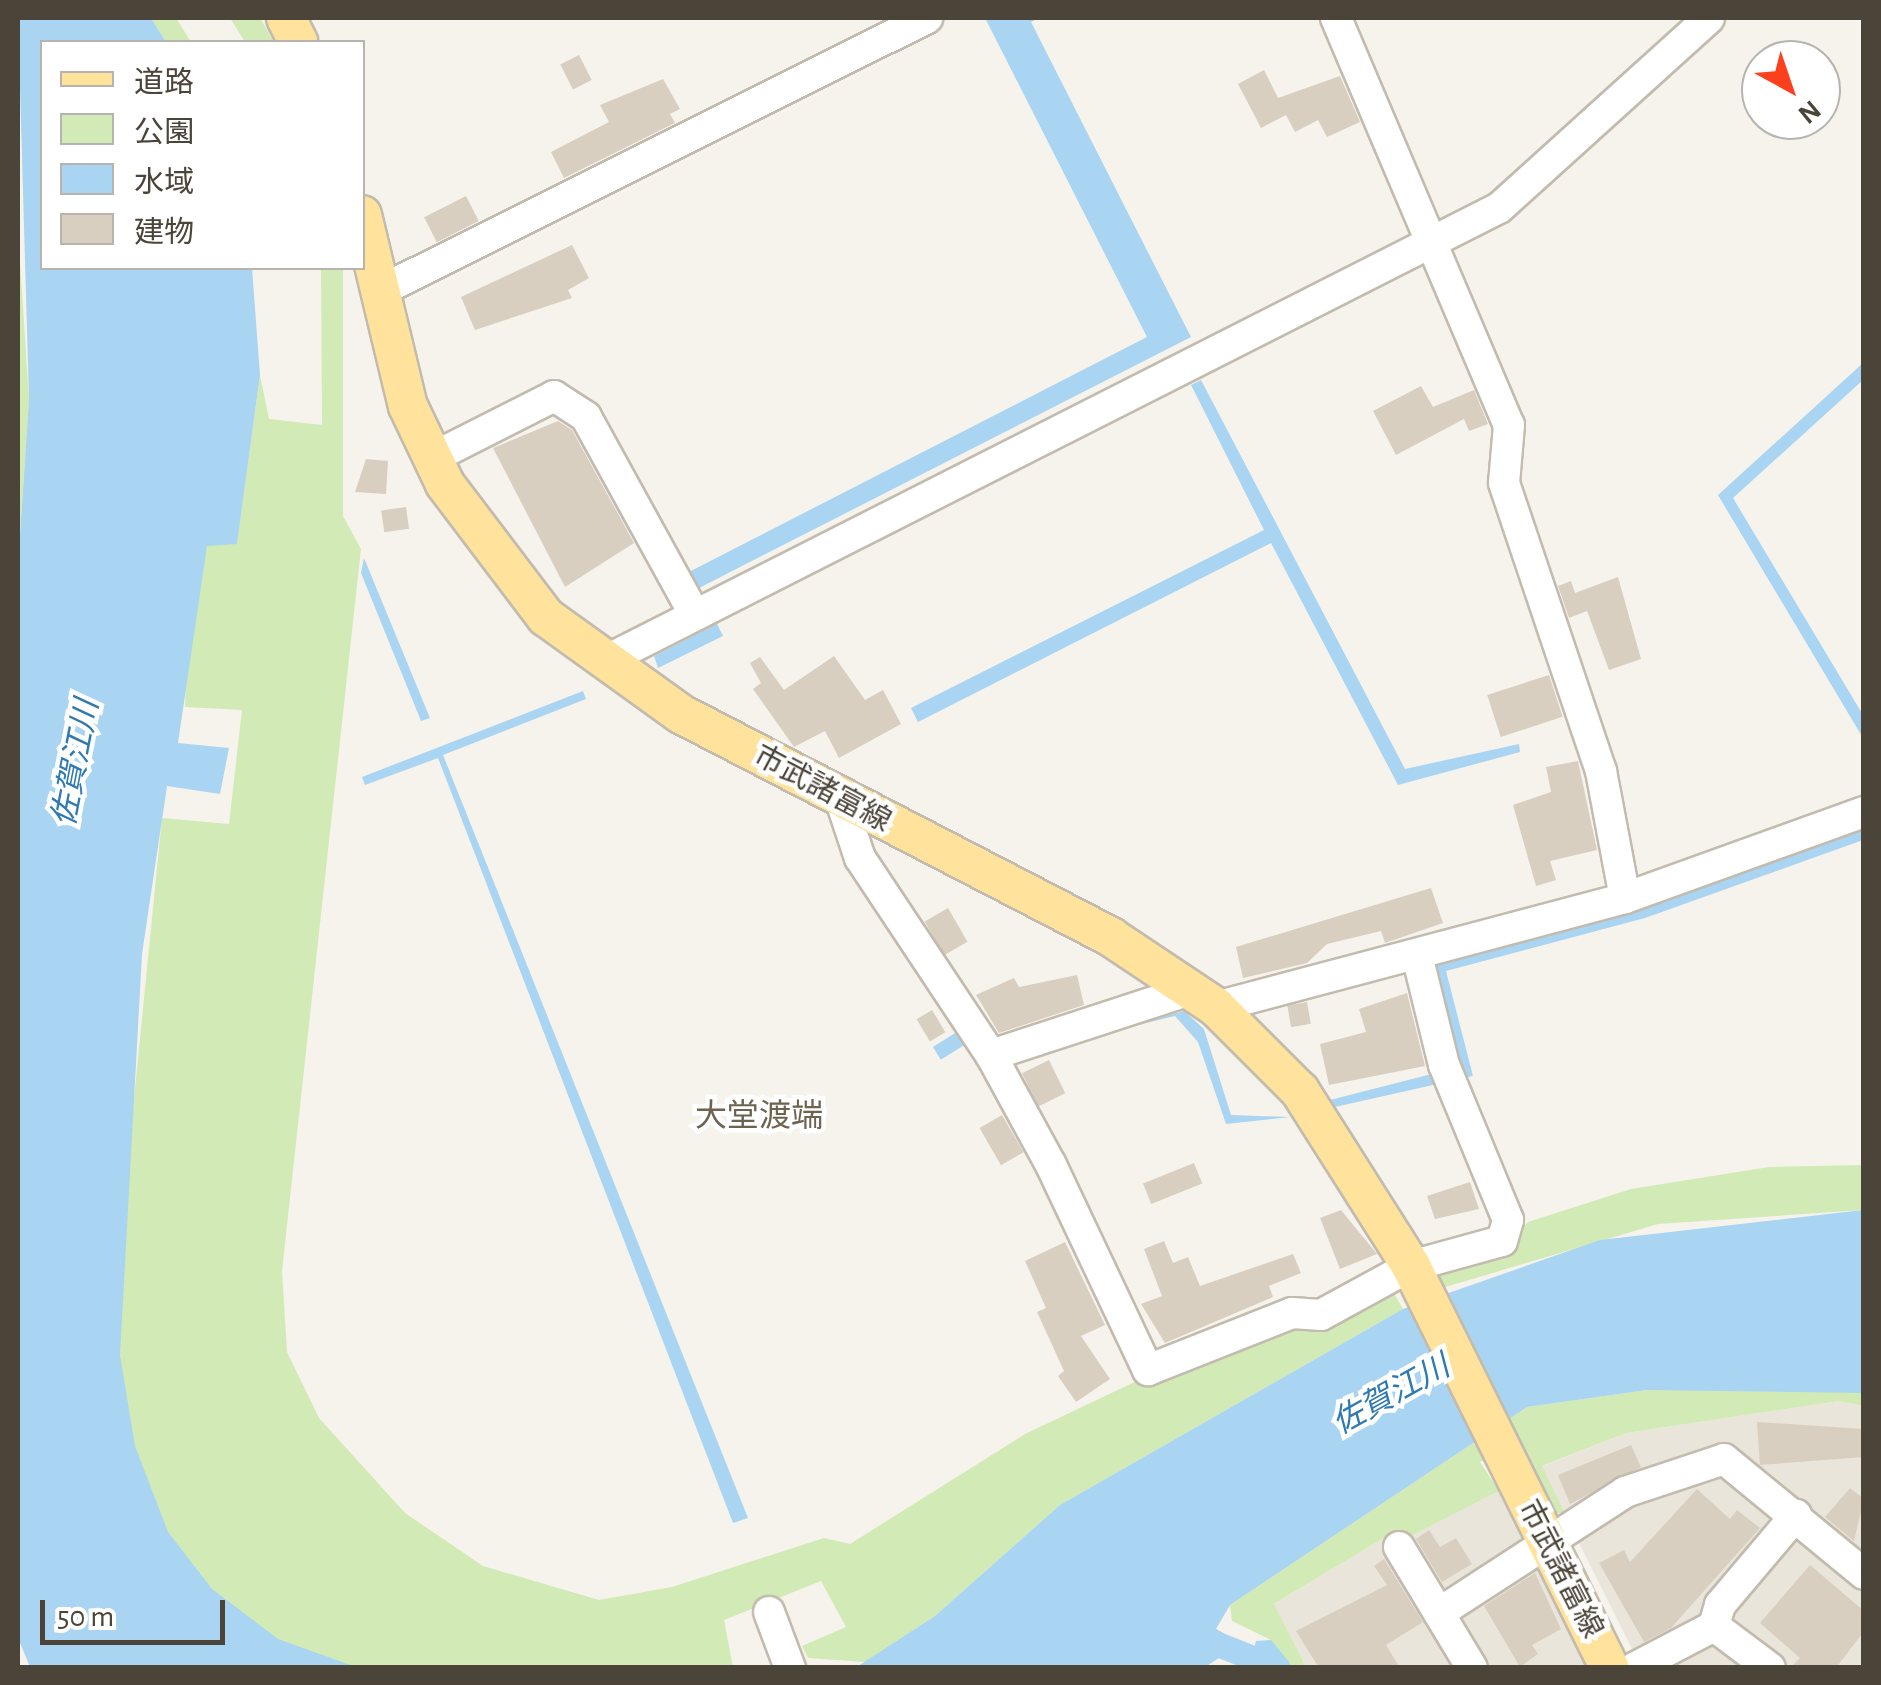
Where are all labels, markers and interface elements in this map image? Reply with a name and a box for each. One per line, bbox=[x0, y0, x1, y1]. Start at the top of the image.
legend bbox=[40, 40, 365, 270]
north arrow bbox=[1741, 40, 1841, 140]
text: 道路 bbox=[134, 68, 194, 98]
text: N bbox=[1793, 94, 1825, 128]
text: 公園 bbox=[134, 118, 194, 148]
text: 水域 bbox=[134, 168, 194, 198]
text: 建物 bbox=[134, 218, 194, 248]
water label: 佐賀江川 bbox=[45, 697, 107, 829]
street label: 市武諸富線 bbox=[747, 738, 897, 840]
district label: 大堂渡端 bbox=[695, 1097, 823, 1135]
water label: 佐賀江川 bbox=[1326, 1347, 1456, 1443]
street label: 市武諸富線 bbox=[1510, 1494, 1610, 1644]
scale bar bbox=[45, 1580, 230, 1642]
text: 50 m bbox=[57, 1602, 114, 1632]

